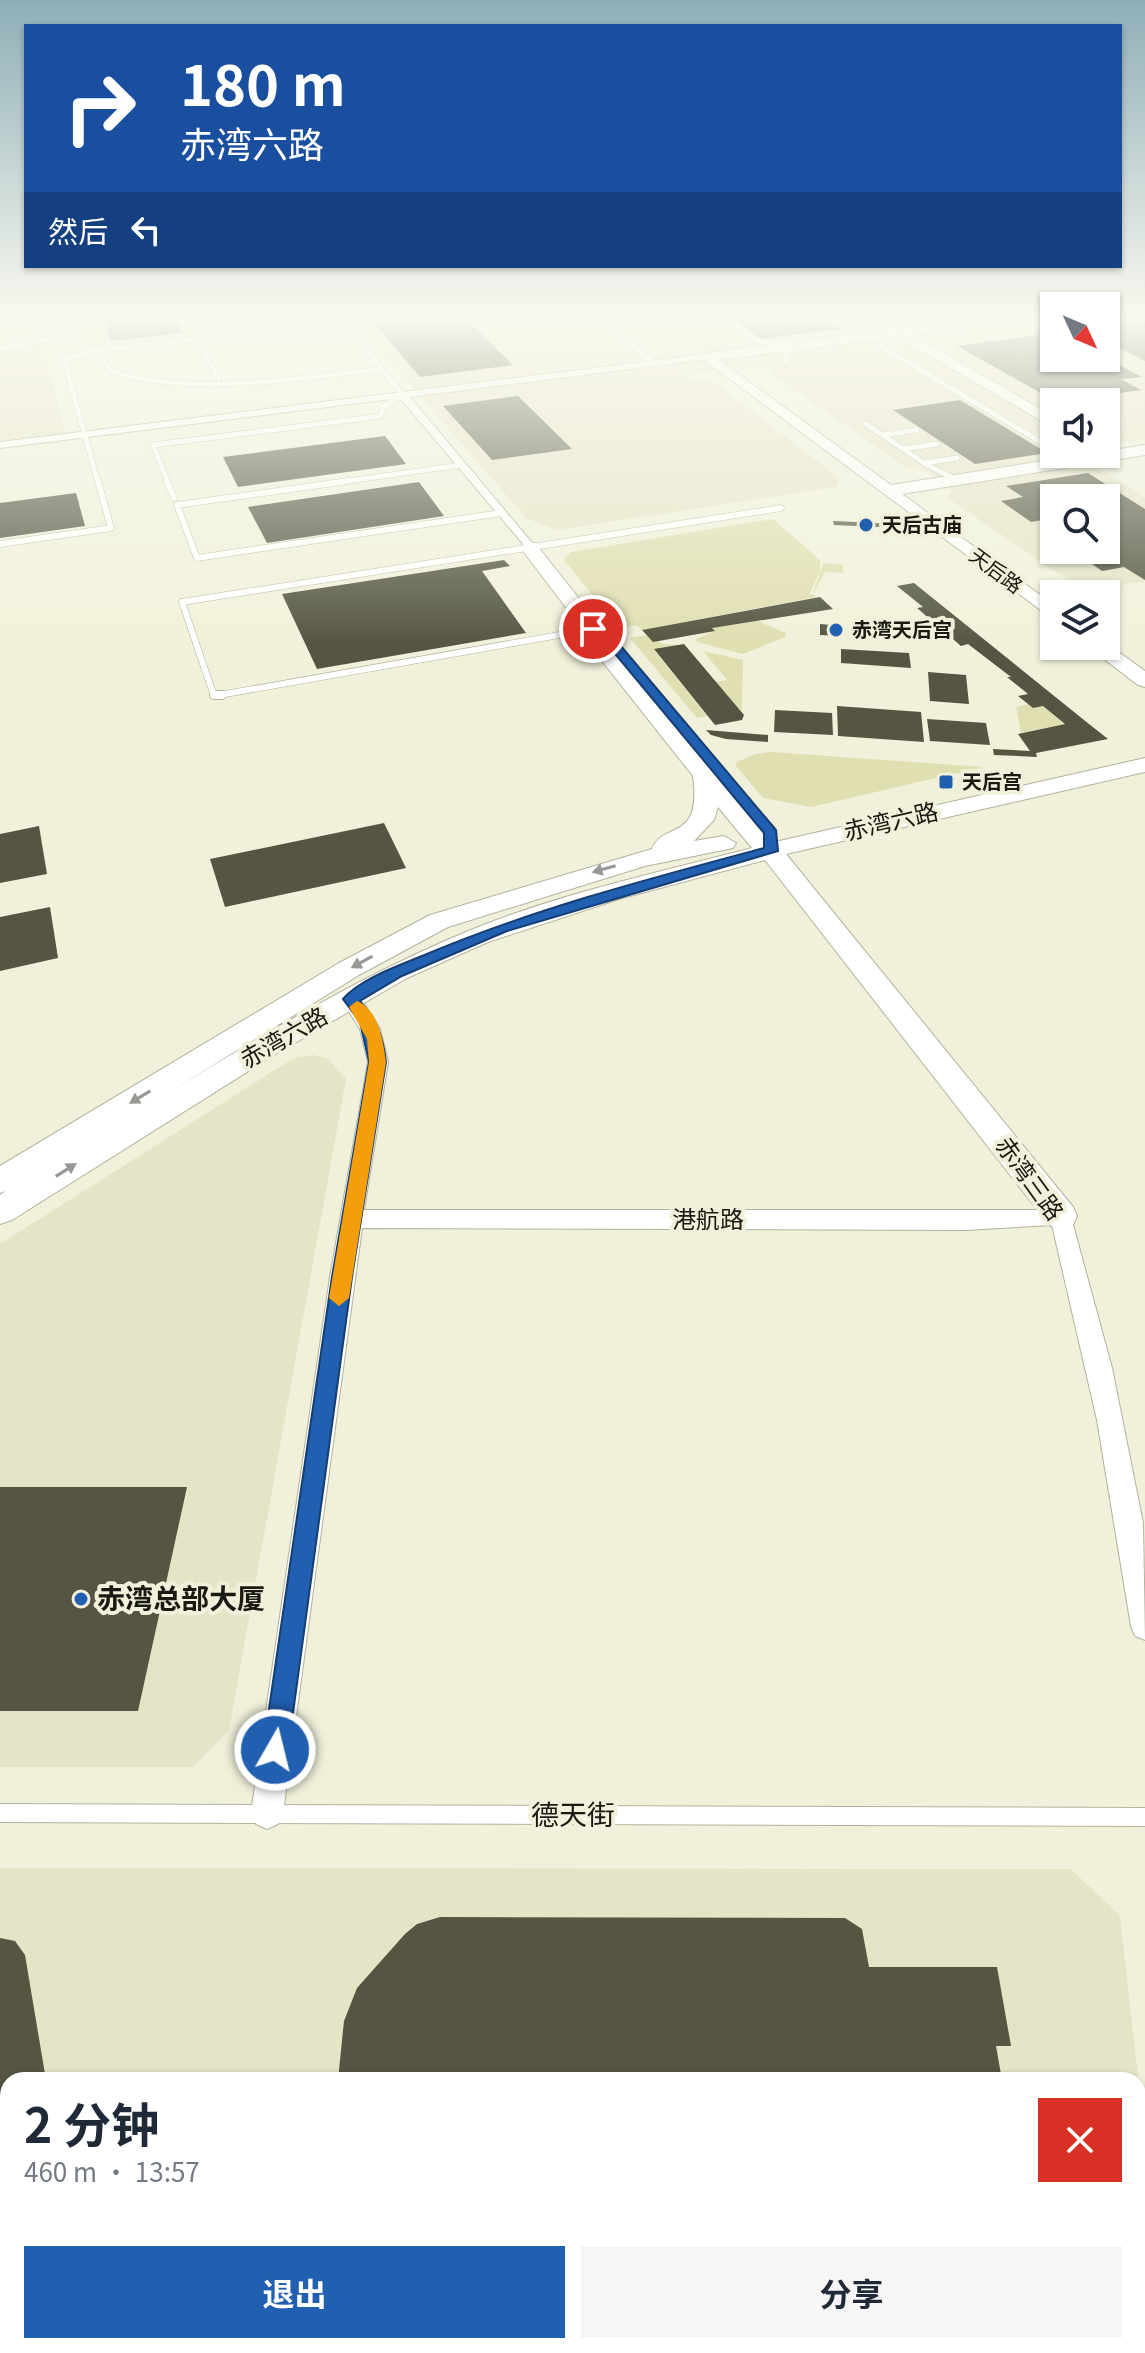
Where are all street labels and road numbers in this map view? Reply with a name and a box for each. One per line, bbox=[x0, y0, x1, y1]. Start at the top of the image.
street label: 天后路 bbox=[964, 540, 1030, 599]
street label: 赤湾六路 bbox=[840, 792, 941, 847]
street label: 赤湾六路 bbox=[232, 997, 333, 1075]
street label: 赤湾三路 bbox=[989, 1128, 1073, 1227]
street label: 港航路 bbox=[672, 1200, 744, 1235]
street label: 德天街 bbox=[531, 1793, 615, 1833]

